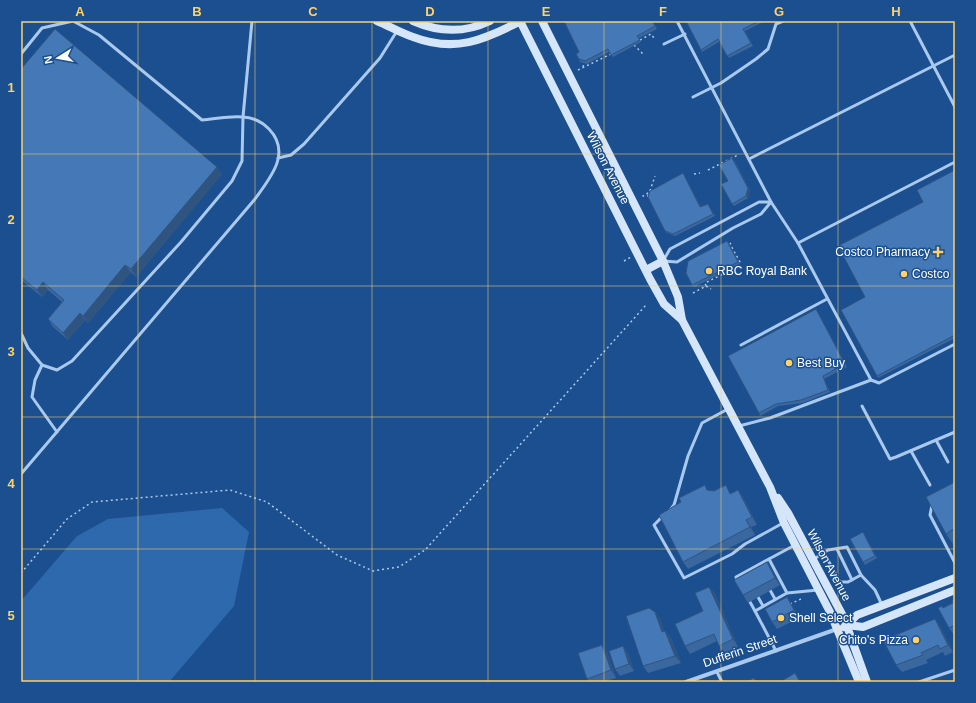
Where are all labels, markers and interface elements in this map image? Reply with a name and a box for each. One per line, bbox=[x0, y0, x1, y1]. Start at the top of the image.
text: A bbox=[75, 4, 85, 19]
text: B bbox=[192, 4, 202, 19]
text: C bbox=[308, 4, 318, 19]
text: D bbox=[425, 4, 435, 19]
text: E bbox=[542, 4, 551, 19]
text: F bbox=[659, 4, 667, 19]
text: G bbox=[774, 4, 784, 19]
text: H bbox=[891, 4, 901, 19]
north arrow bbox=[38, 38, 78, 78]
text: N bbox=[42, 55, 55, 65]
text: 1 bbox=[7, 80, 15, 95]
street label: Wilson Avenue bbox=[584, 130, 632, 207]
text: 2 bbox=[7, 212, 15, 227]
place label: Costco Pharmacy bbox=[835, 245, 930, 259]
marker: Costco Pharmacy bbox=[933, 247, 943, 257]
place label: RBC Royal Bank bbox=[717, 264, 808, 278]
marker: RBC Royal Bank bbox=[704, 266, 714, 276]
place label: Costco bbox=[912, 267, 950, 281]
marker: Costco bbox=[899, 269, 909, 279]
text: 3 bbox=[7, 344, 15, 359]
place label: Best Buy bbox=[797, 356, 845, 370]
marker: Best Buy bbox=[784, 358, 794, 368]
text: 4 bbox=[7, 476, 15, 491]
street label: Wilson Avenue bbox=[804, 527, 854, 604]
text: 5 bbox=[7, 608, 15, 623]
place label: Shell Select bbox=[789, 611, 853, 625]
marker: Shell Select bbox=[776, 613, 786, 623]
street label: Dufferin Street bbox=[701, 632, 779, 670]
place label: Chito's Pizza bbox=[839, 633, 908, 647]
marker: Chito's Pizza bbox=[911, 635, 921, 645]

